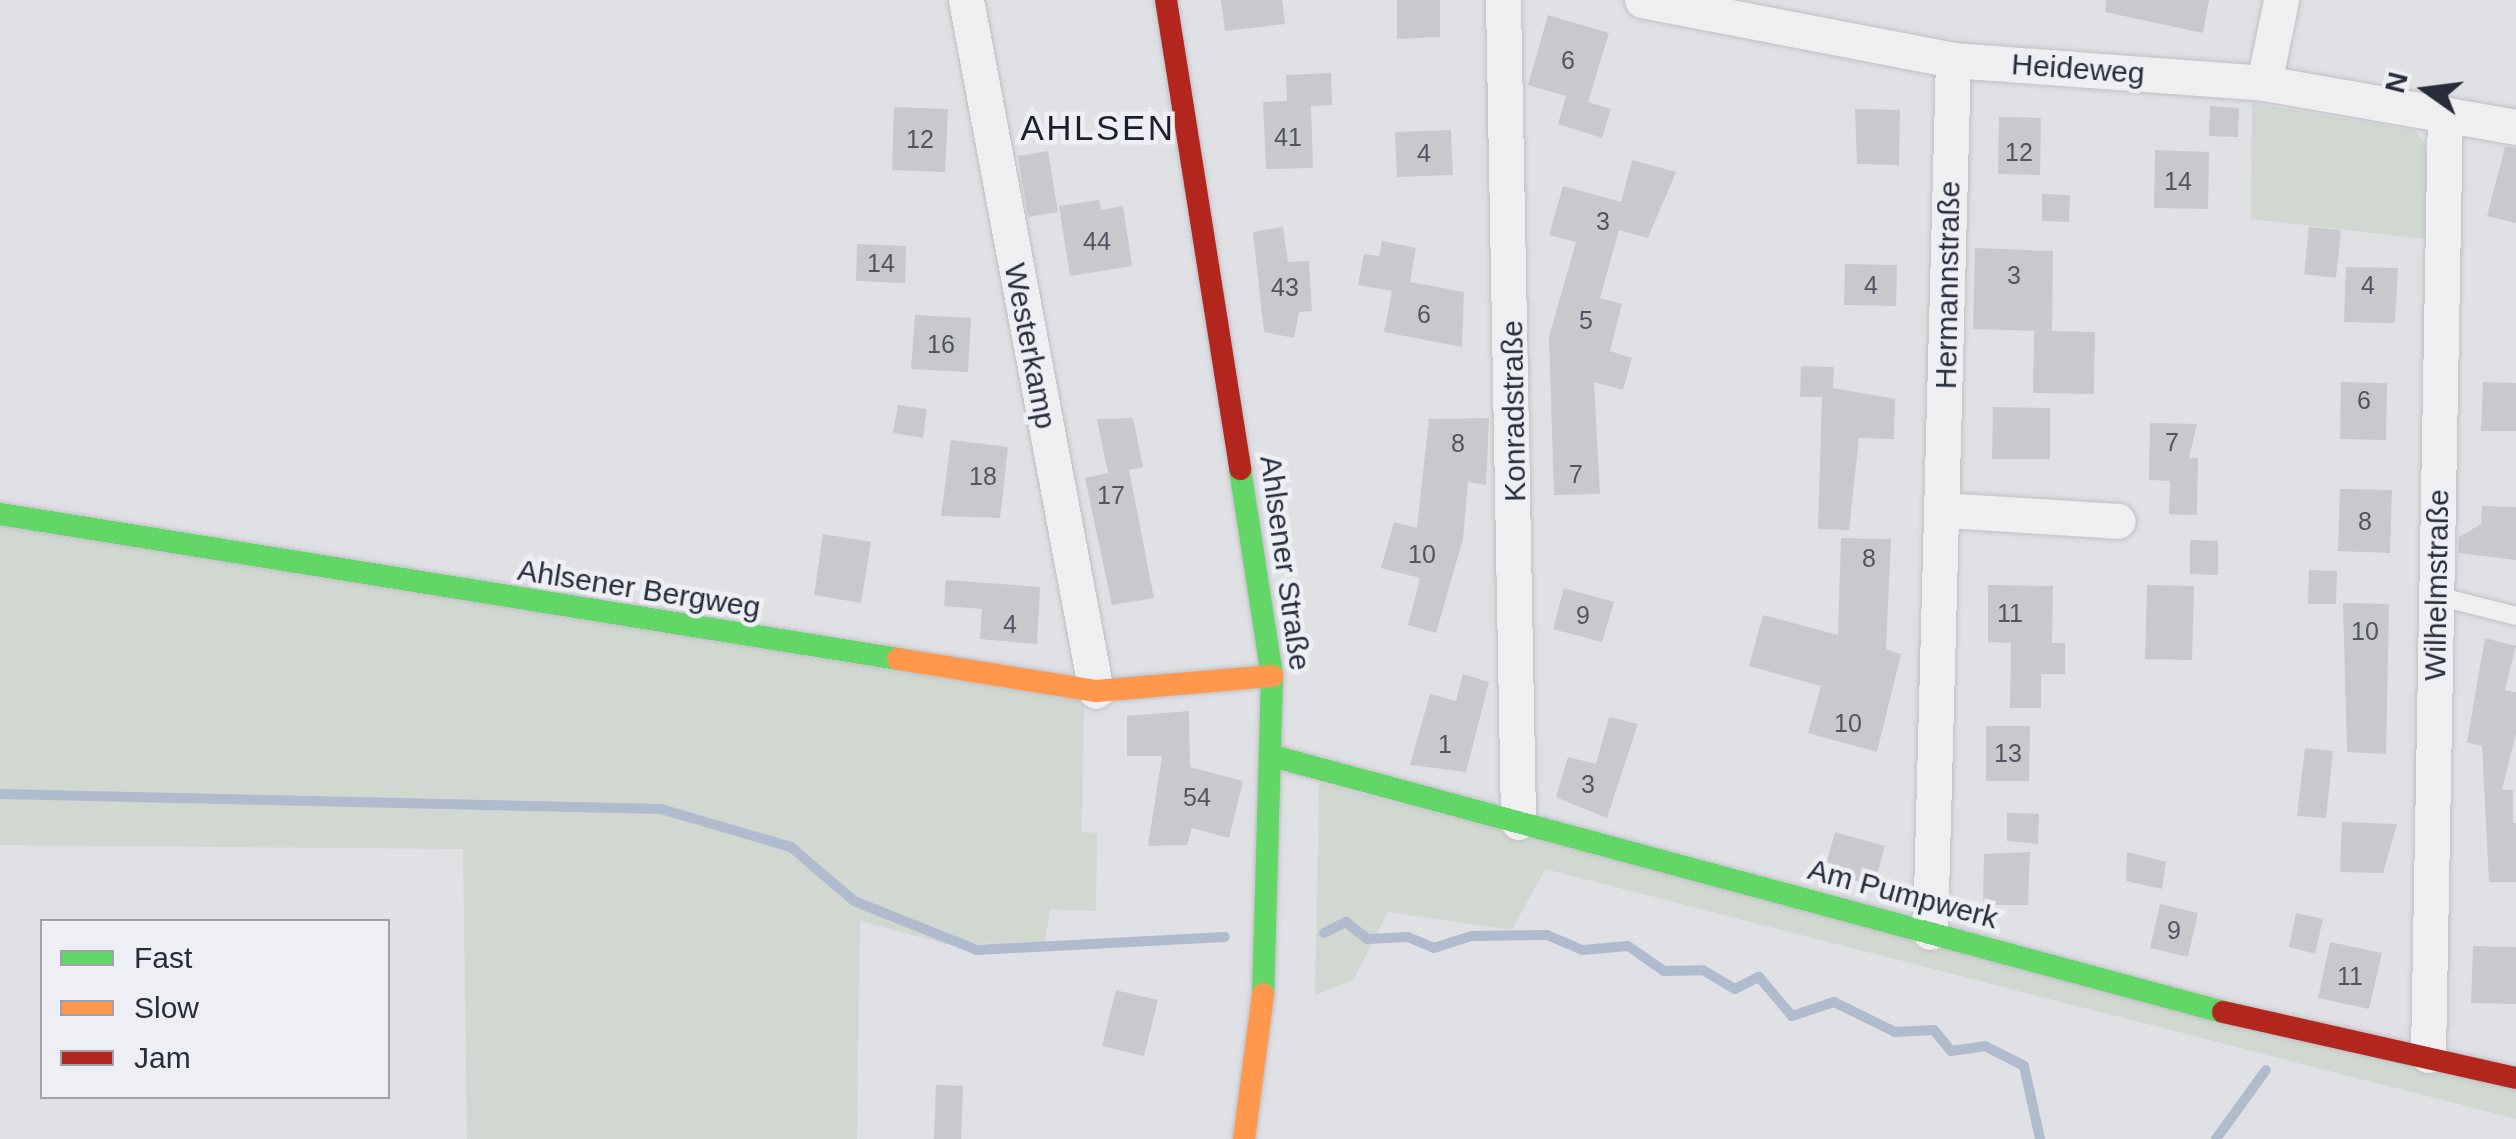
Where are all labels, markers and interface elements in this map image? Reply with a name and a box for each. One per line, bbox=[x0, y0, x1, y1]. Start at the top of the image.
north arrow bbox=[2376, 40, 2476, 140]
house number: 6 bbox=[1561, 45, 1575, 75]
street label: Heideweg bbox=[2010, 46, 2146, 92]
text: N bbox=[2379, 69, 2414, 96]
district label: AHLSEN bbox=[1020, 107, 1176, 149]
house number: 41 bbox=[1274, 122, 1302, 152]
house number: 12 bbox=[906, 124, 934, 154]
house number: 12 bbox=[2005, 137, 2033, 167]
house number: 4 bbox=[1417, 138, 1431, 168]
house number: 14 bbox=[2164, 166, 2192, 196]
street label: Hermannstraße bbox=[1928, 181, 1968, 389]
house number: 3 bbox=[1596, 206, 1610, 236]
house number: 44 bbox=[1083, 226, 1111, 256]
house number: 14 bbox=[867, 248, 895, 278]
street label: Westerkamp bbox=[996, 260, 1064, 432]
house number: 3 bbox=[2007, 260, 2021, 290]
house number: 4 bbox=[1864, 270, 1878, 300]
house number: 4 bbox=[2361, 270, 2375, 300]
house number: 43 bbox=[1271, 272, 1299, 302]
house number: 6 bbox=[1417, 299, 1431, 329]
house number: 5 bbox=[1579, 305, 1593, 335]
street label: Konradstraße bbox=[1494, 320, 1534, 502]
house number: 16 bbox=[927, 329, 955, 359]
house number: 6 bbox=[2357, 385, 2371, 415]
house number: 7 bbox=[2165, 427, 2179, 457]
house number: 8 bbox=[1451, 428, 1465, 458]
street label: Ahlsener Straße bbox=[1252, 453, 1318, 673]
house number: 7 bbox=[1569, 459, 1583, 489]
house number: 18 bbox=[969, 461, 997, 491]
house number: 17 bbox=[1097, 480, 1125, 510]
street label: Wilhelmstraße bbox=[2417, 489, 2457, 681]
house number: 8 bbox=[2358, 506, 2372, 536]
house number: 10 bbox=[1408, 539, 1436, 569]
house number: 8 bbox=[1862, 543, 1876, 573]
street label: Ahlsener Bergweg bbox=[515, 552, 763, 626]
house number: 11 bbox=[1997, 598, 2023, 628]
house number: 9 bbox=[1576, 600, 1590, 630]
house number: 4 bbox=[1003, 609, 1017, 639]
house number: 10 bbox=[2351, 616, 2379, 646]
house number: 10 bbox=[1834, 708, 1862, 738]
house number: 1 bbox=[1438, 729, 1452, 759]
house number: 13 bbox=[1994, 738, 2022, 768]
house number: 3 bbox=[1581, 769, 1595, 799]
house number: 54 bbox=[1183, 782, 1211, 812]
street label: Am Pumpwerk bbox=[1804, 851, 2002, 937]
house number: 9 bbox=[2167, 915, 2181, 945]
legend bbox=[40, 919, 390, 1099]
text: Fast bbox=[134, 941, 192, 974]
house number: 11 bbox=[2337, 961, 2363, 991]
text: Slow bbox=[134, 991, 199, 1024]
text: Jam bbox=[134, 1041, 191, 1074]

